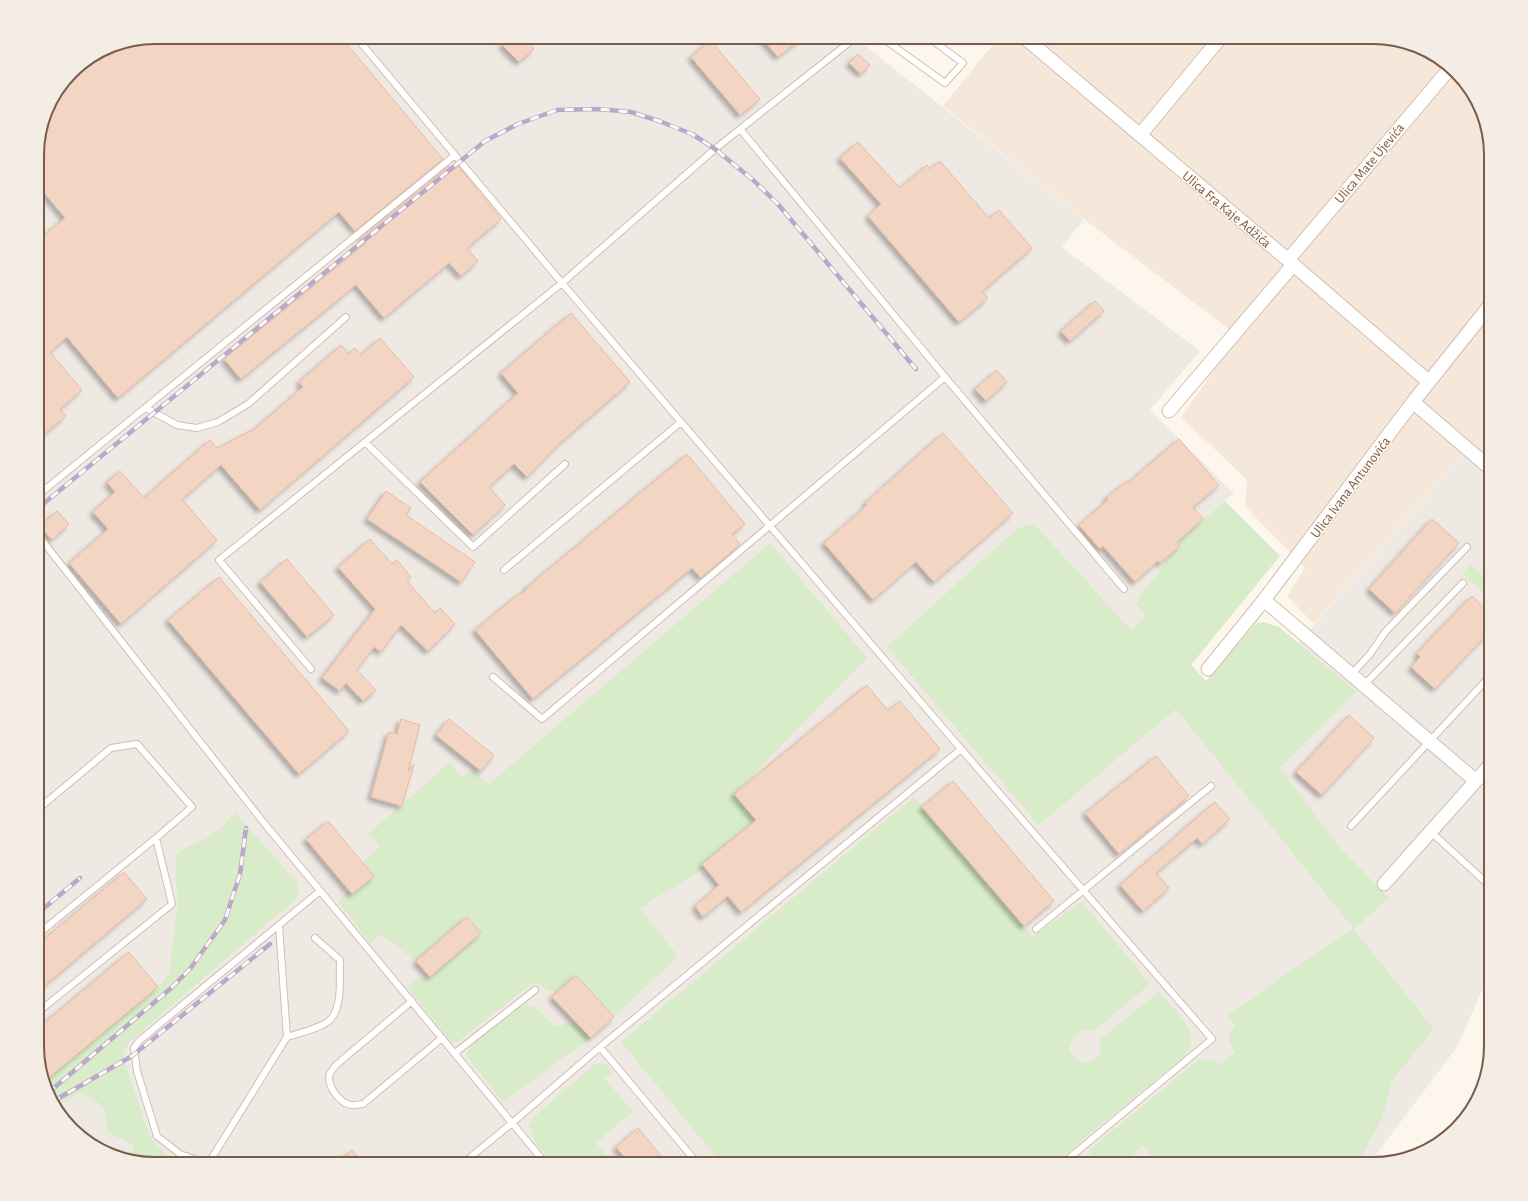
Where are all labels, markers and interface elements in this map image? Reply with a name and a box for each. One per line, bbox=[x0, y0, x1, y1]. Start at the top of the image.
street label: Ulica Mate Ujevića bbox=[1332, 120, 1408, 206]
street label: Ulica Fra Kaje Adžića bbox=[1179, 169, 1274, 251]
street label: Ulica Ivana Antunovića bbox=[1308, 434, 1394, 541]

